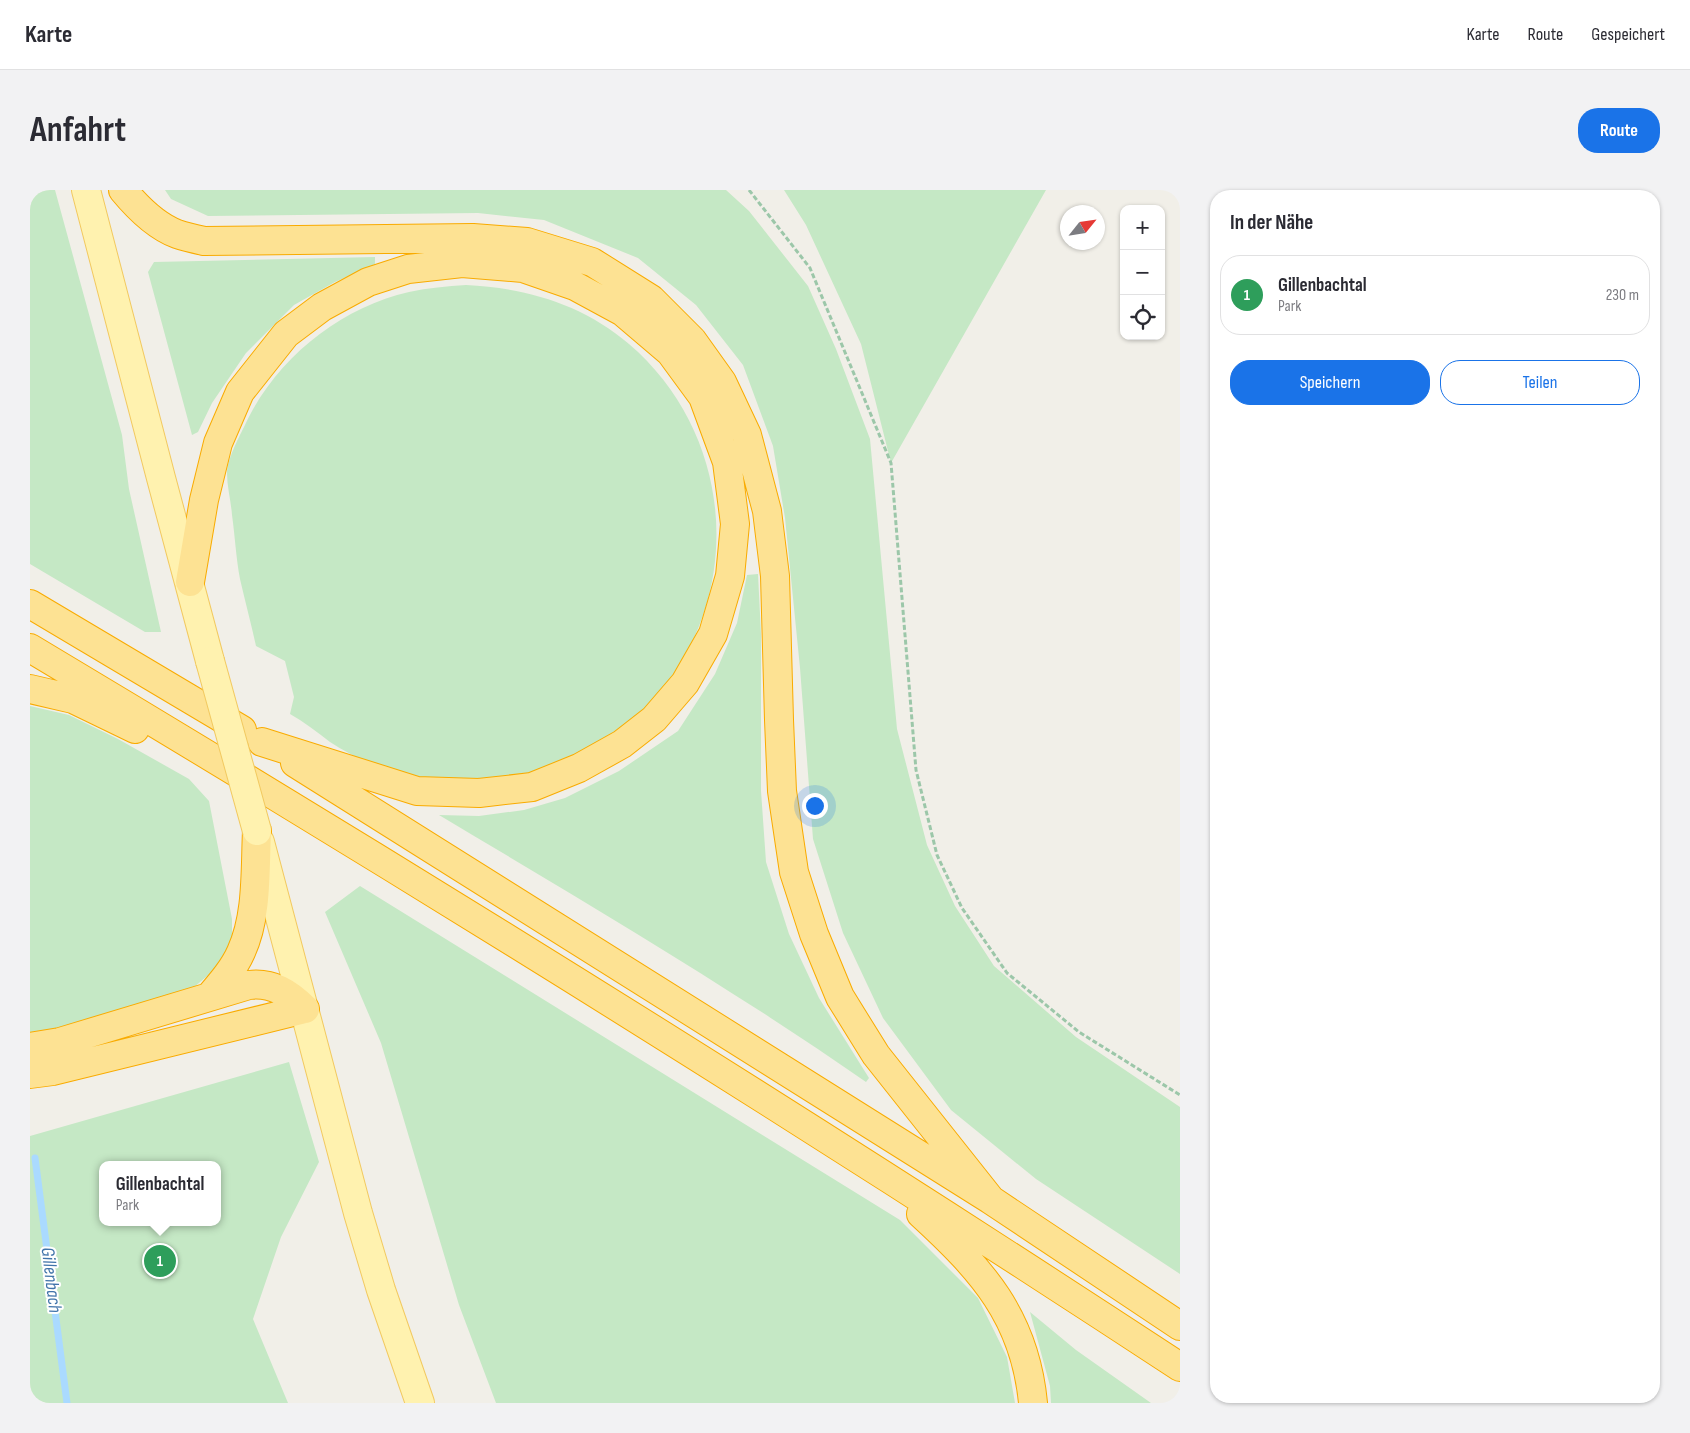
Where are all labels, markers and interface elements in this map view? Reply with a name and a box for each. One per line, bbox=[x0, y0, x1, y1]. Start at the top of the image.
text: Karte bbox=[25, 20, 72, 49]
text: Karte bbox=[1467, 24, 1500, 45]
text: Route bbox=[1528, 24, 1563, 45]
text: Gespeichert bbox=[1591, 24, 1665, 45]
button: Route bbox=[1578, 108, 1660, 153]
text: Anfahrt bbox=[30, 109, 126, 152]
north arrow bbox=[1060, 205, 1105, 250]
map controls bbox=[1120, 205, 1165, 340]
button: + bbox=[1120, 205, 1165, 250]
text: In der Nähe bbox=[1230, 210, 1313, 235]
button: − bbox=[1120, 250, 1165, 295]
text: Gillenbachtal bbox=[1278, 274, 1367, 297]
text: 1 bbox=[1244, 286, 1250, 305]
text: 230 m bbox=[1606, 286, 1639, 305]
button: locate bbox=[1120, 295, 1165, 340]
text: Park bbox=[1278, 297, 1301, 316]
button: Speichern bbox=[1230, 360, 1430, 405]
button: Teilen bbox=[1440, 360, 1640, 405]
your location bbox=[802, 793, 828, 819]
popup bbox=[99, 1161, 221, 1226]
text: Gillenbachtal bbox=[116, 1173, 204, 1196]
text: Park bbox=[116, 1196, 139, 1215]
pin: 1 bbox=[144, 1242, 176, 1280]
water label: Gillenbach bbox=[36, 1246, 66, 1314]

